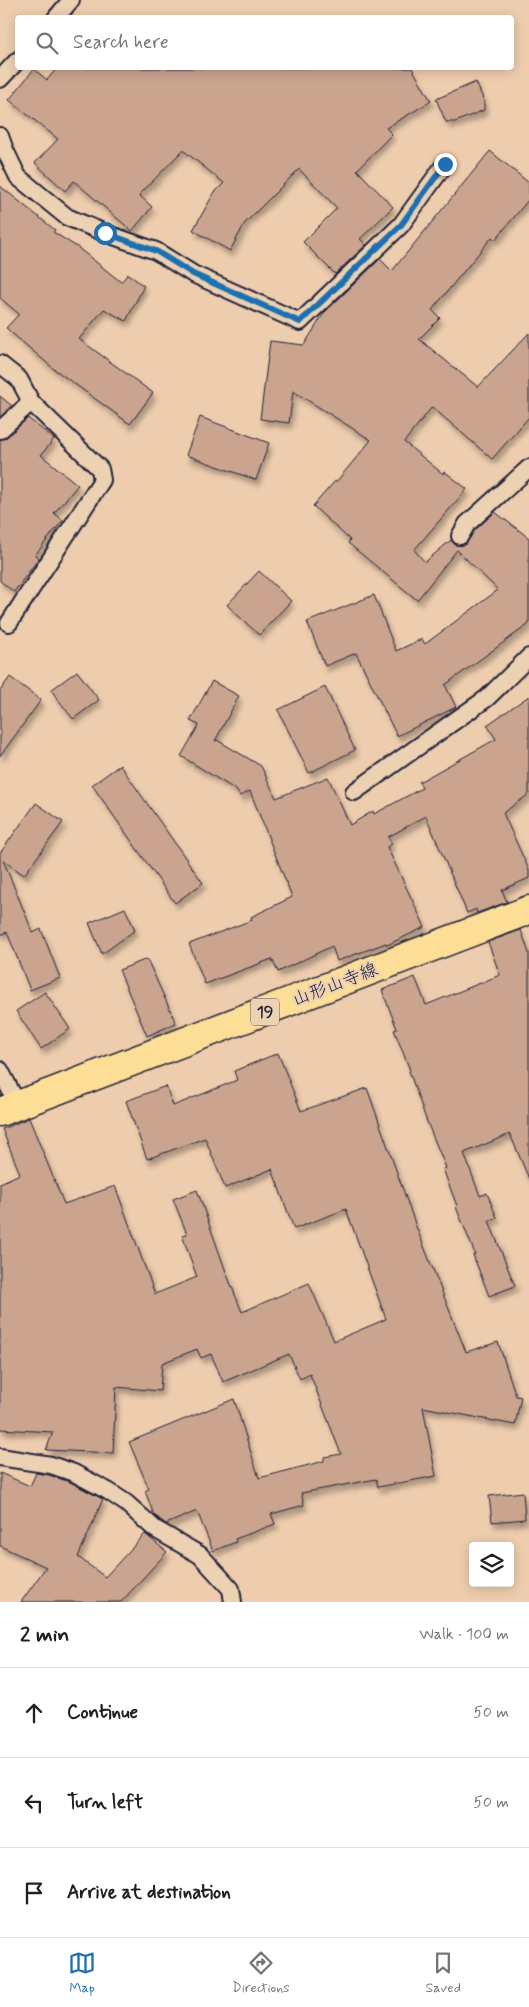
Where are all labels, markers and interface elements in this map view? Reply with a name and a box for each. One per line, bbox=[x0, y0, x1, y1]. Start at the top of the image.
search box bbox=[15, 15, 514, 70]
icon: search bbox=[33, 29, 61, 57]
text: Search here bbox=[73, 30, 169, 55]
route end bbox=[434, 153, 457, 176]
route start bbox=[94, 222, 117, 245]
street label: 山形山寺線 bbox=[289, 958, 381, 1012]
road number: 19 bbox=[251, 999, 279, 1026]
map controls bbox=[469, 1542, 514, 1587]
button: layers bbox=[469, 1542, 514, 1587]
text: 2 min bbox=[20, 1621, 69, 1649]
text: Walk · 100 m bbox=[419, 1624, 509, 1645]
icon: ahead bbox=[20, 1699, 48, 1727]
text: Continue bbox=[67, 1700, 138, 1725]
text: 50 m bbox=[473, 1702, 509, 1723]
icon: left bbox=[20, 1789, 48, 1817]
text: Turn left bbox=[67, 1790, 143, 1815]
text: 50 m bbox=[473, 1792, 509, 1813]
icon: arrive bbox=[20, 1879, 48, 1907]
text: Arrive at destination bbox=[67, 1880, 231, 1905]
tab: Map bbox=[68, 1949, 96, 1997]
tab: Directions bbox=[232, 1949, 290, 1997]
tab: Saved bbox=[426, 1949, 461, 1997]

